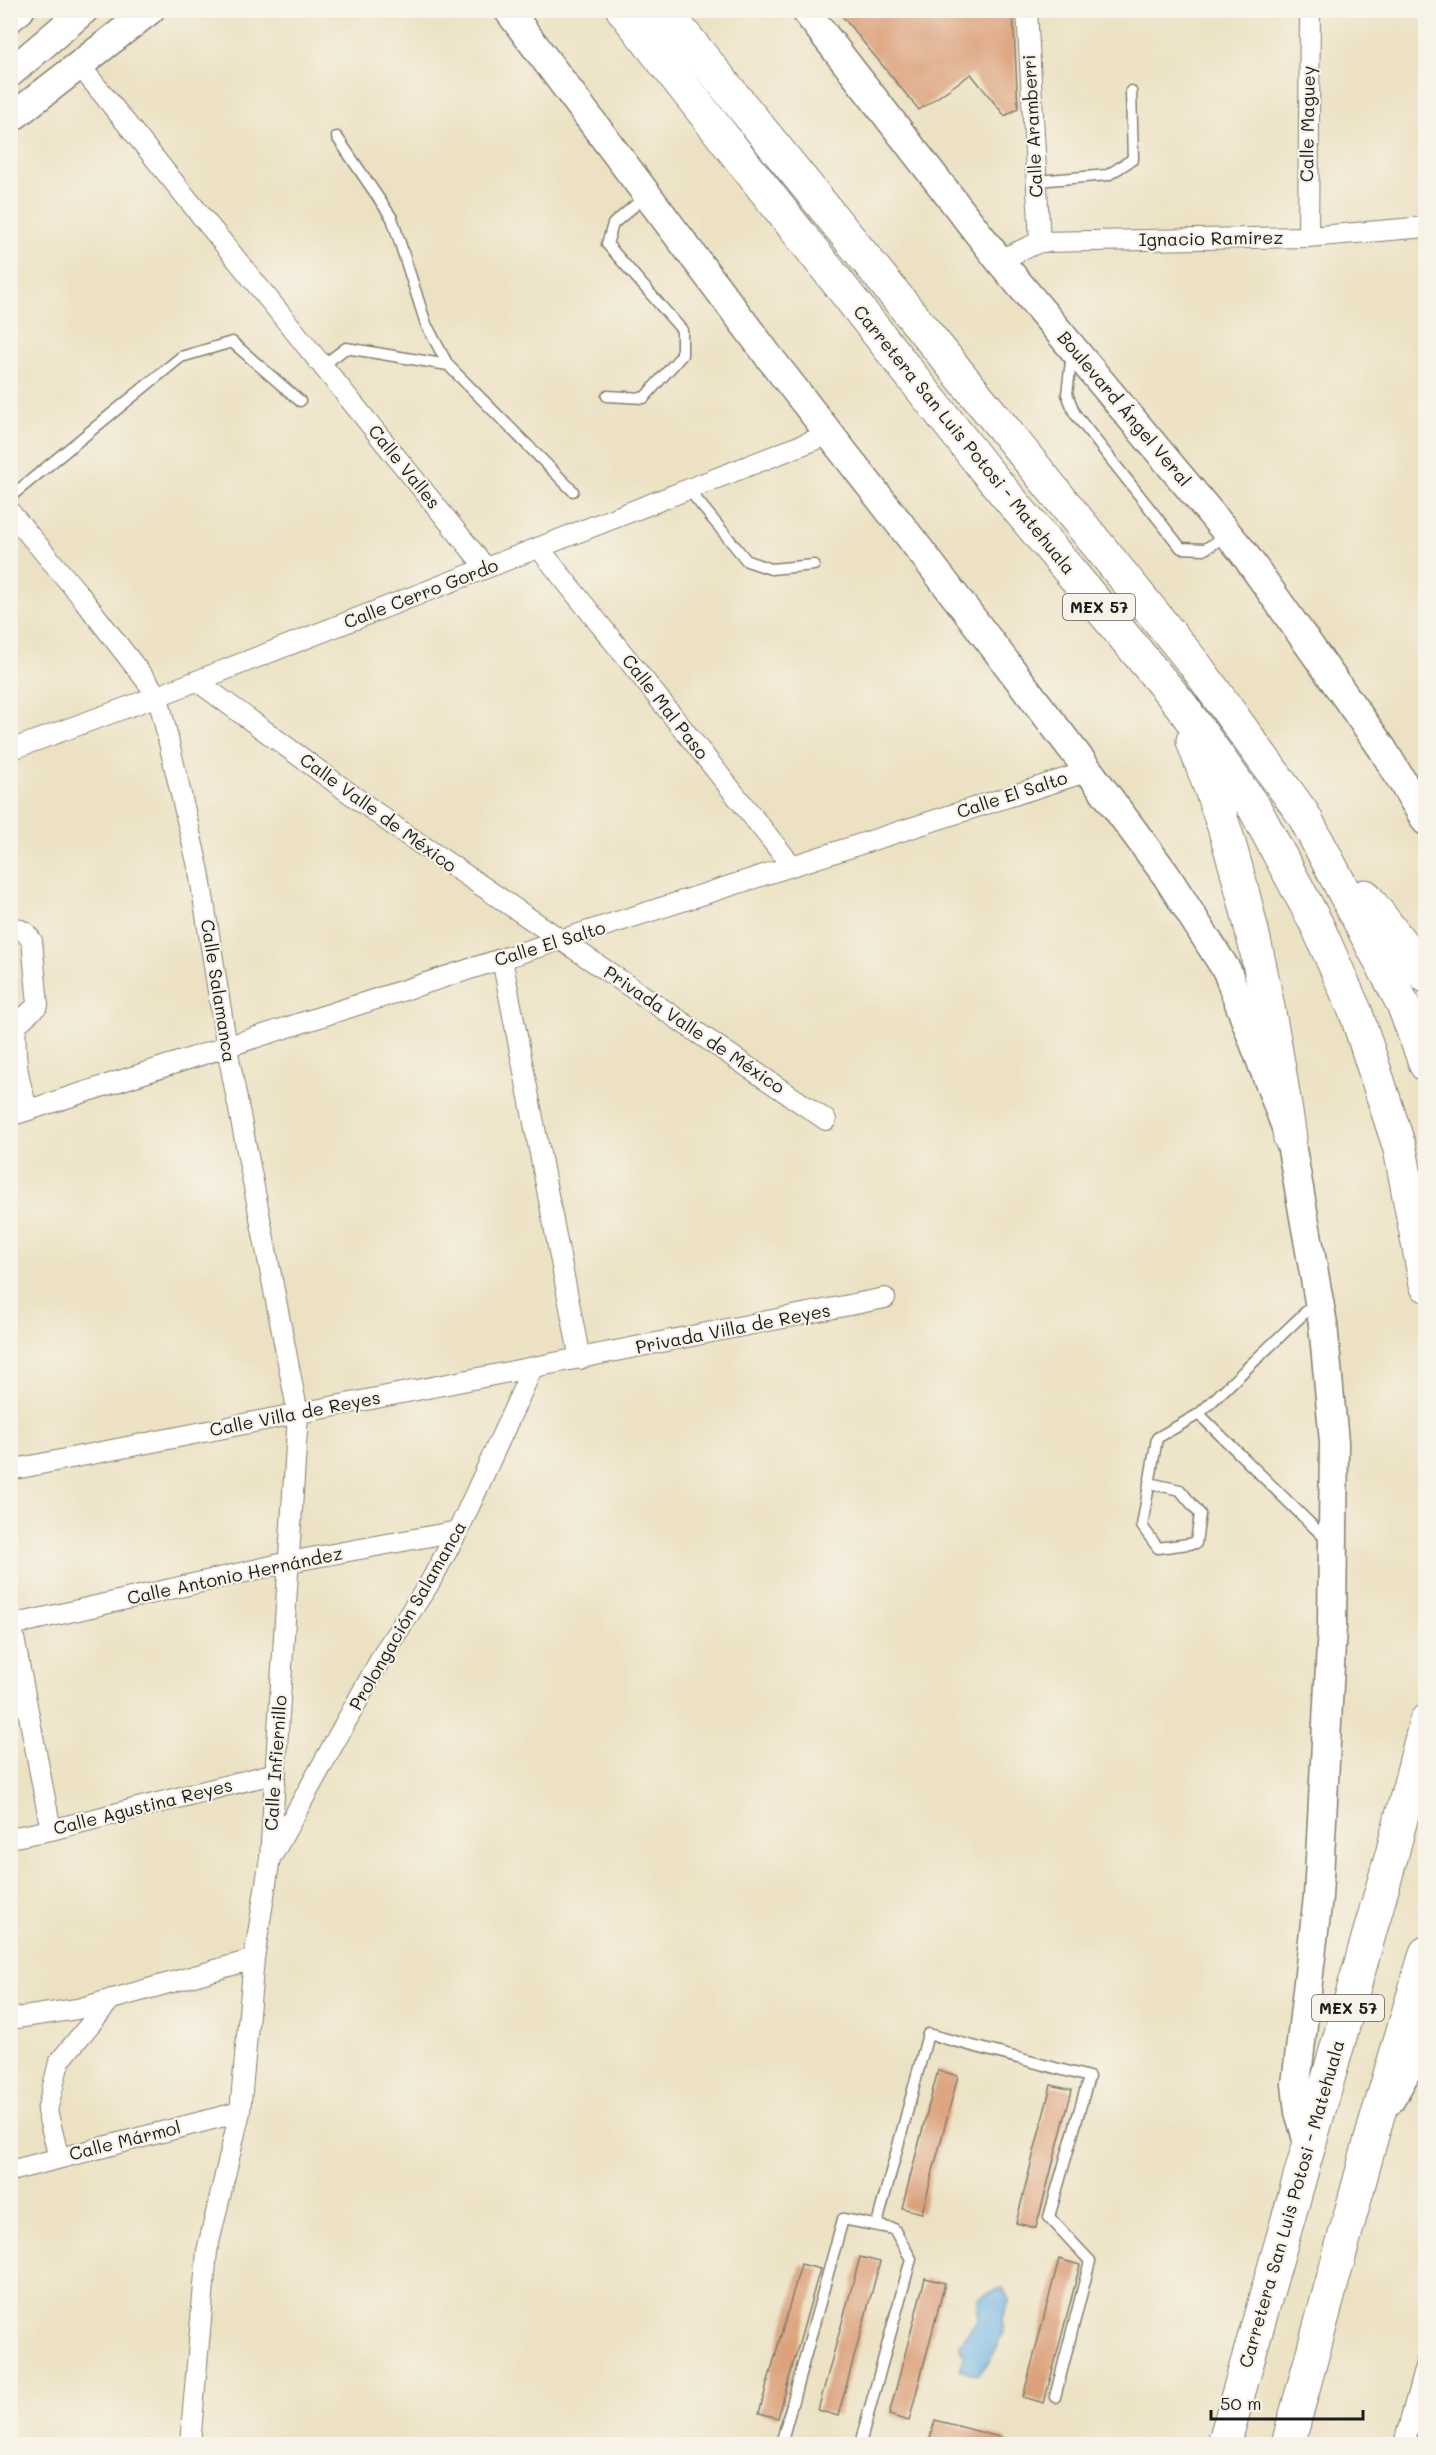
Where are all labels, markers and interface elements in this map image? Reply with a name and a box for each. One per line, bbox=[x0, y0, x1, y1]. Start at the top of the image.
street label: Calle Aramberri bbox=[1016, 54, 1048, 198]
street label: Calle Maguey bbox=[1294, 66, 1320, 182]
street label: Ignacio Ramirez bbox=[1138, 225, 1284, 251]
street label: Carretera San Luis Potosi - Matehuala bbox=[848, 300, 1081, 579]
street label: Boulevard Ángel Veral bbox=[1053, 326, 1197, 491]
street label: Calle Valles bbox=[363, 419, 446, 513]
street label: Calle Cerro Gordo bbox=[340, 552, 502, 634]
road number: MEX 57 bbox=[1063, 594, 1135, 620]
street label: Calle Mal Paso bbox=[617, 649, 715, 764]
street label: Calle Valle de México bbox=[295, 747, 462, 877]
street label: Calle El Salto bbox=[953, 765, 1070, 823]
street label: Calle El Salto bbox=[491, 915, 609, 971]
street label: Calle Salamanca bbox=[196, 918, 242, 1064]
street label: Privada Valle de México bbox=[600, 960, 790, 1099]
street label: Privada Villa de Reyes bbox=[633, 1297, 832, 1359]
street label: Calle Villa de Reyes bbox=[207, 1385, 382, 1441]
street label: Prolongación Salamanca bbox=[343, 1517, 471, 1714]
street label: Calle Antonio Hernández bbox=[125, 1540, 345, 1610]
street label: Calle Infiernillo bbox=[258, 1694, 292, 1831]
street label: Calle Agustina Reyes bbox=[51, 1772, 235, 1840]
road number: MEX 57 bbox=[1312, 1995, 1384, 2021]
street label: Carretera San Luis Potosi - Matehuala bbox=[1233, 2037, 1349, 2370]
street label: Calle Mármol bbox=[66, 2115, 183, 2165]
scale bar bbox=[1211, 2383, 1362, 2421]
text: 50 m bbox=[1220, 2391, 1262, 2415]

